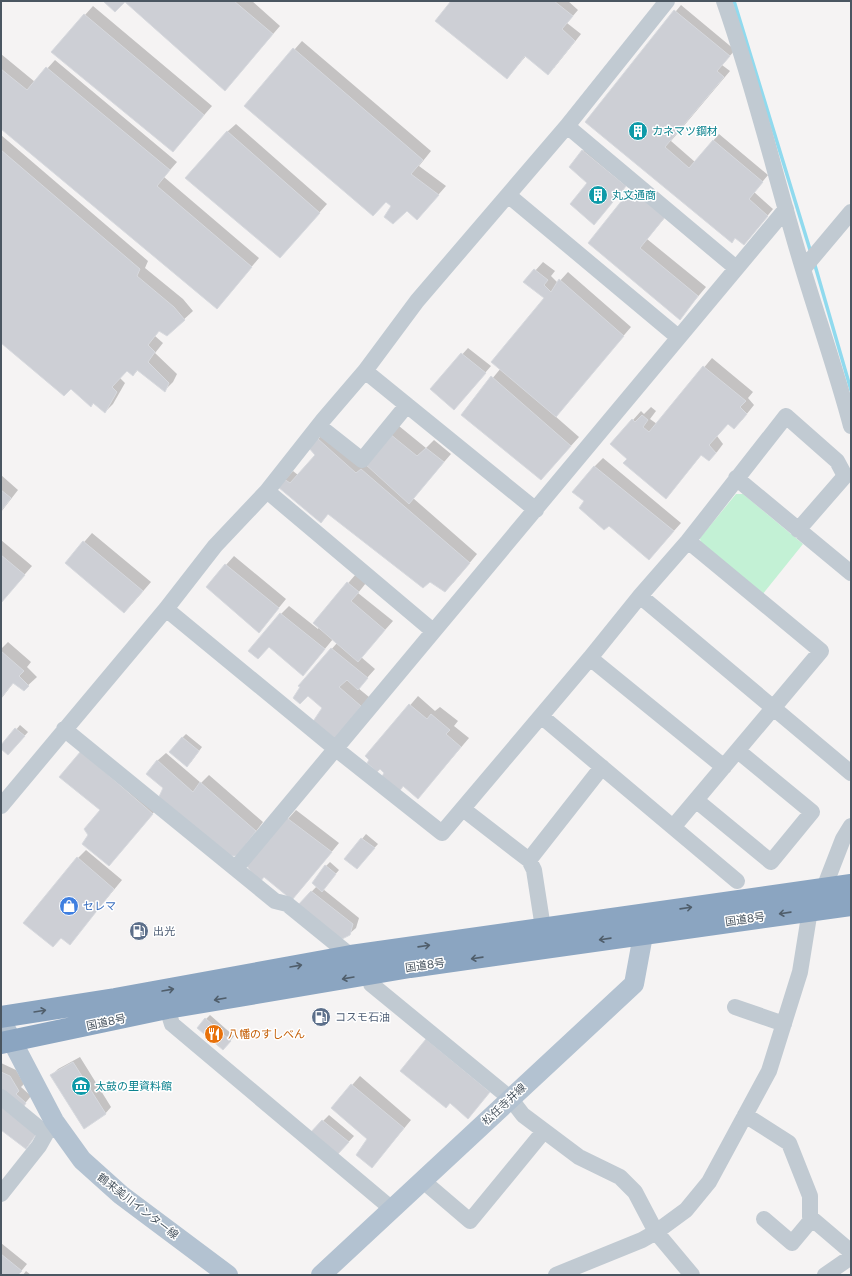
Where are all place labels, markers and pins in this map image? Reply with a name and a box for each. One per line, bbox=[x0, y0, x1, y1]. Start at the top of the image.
building icon: カネマツ鋼材 bbox=[627, 120, 649, 142]
place label: カネマツ鋼材 bbox=[652, 125, 718, 137]
building icon: 丸文通商 bbox=[587, 184, 609, 206]
place label: 丸文通商 bbox=[612, 189, 656, 201]
shop icon: セレマ bbox=[58, 895, 80, 917]
place label: セレマ bbox=[83, 900, 116, 912]
fuel station icon: 出光 bbox=[128, 920, 150, 942]
place label: 出光 bbox=[153, 925, 175, 937]
fuel station icon: コスモ石油 bbox=[310, 1006, 332, 1028]
place label: コスモ石油 bbox=[335, 1011, 390, 1023]
restaurant icon: 八幡のすしべん bbox=[203, 1023, 225, 1045]
place label: 八幡のすしべん bbox=[228, 1028, 305, 1040]
museum icon: 太鼓の里資料館 bbox=[70, 1075, 92, 1097]
place label: 太鼓の里資料館 bbox=[95, 1080, 172, 1092]

